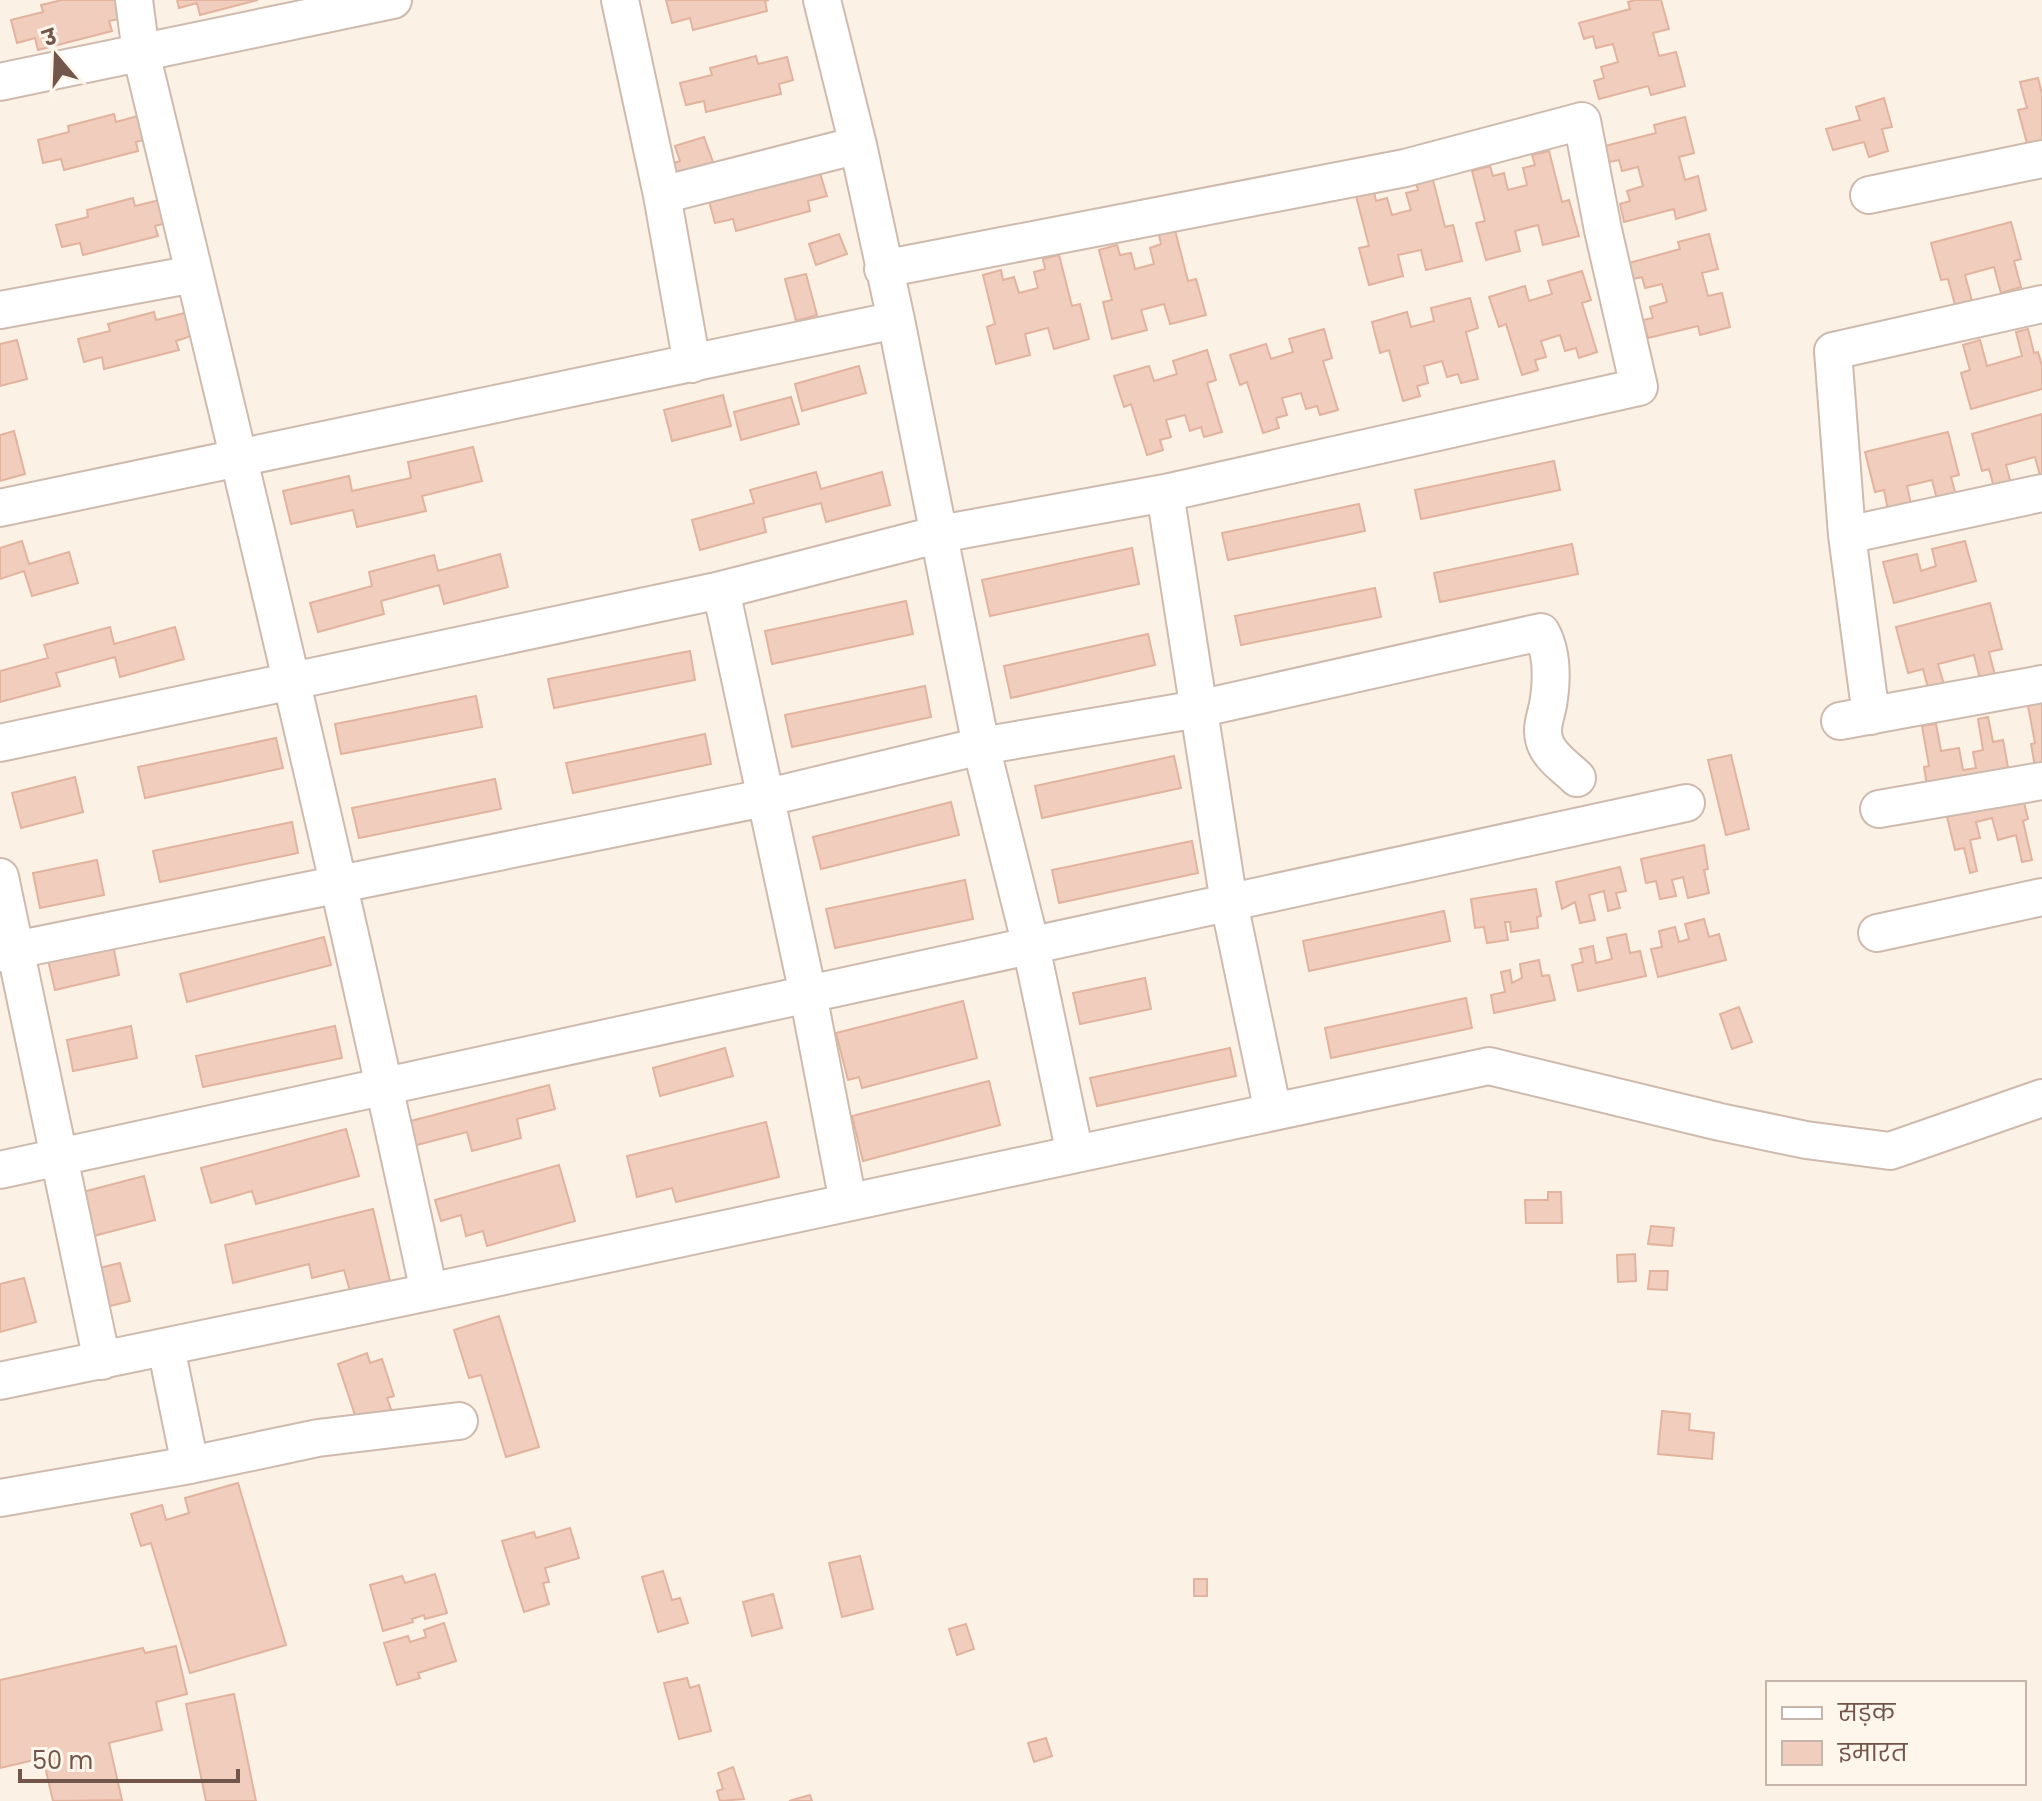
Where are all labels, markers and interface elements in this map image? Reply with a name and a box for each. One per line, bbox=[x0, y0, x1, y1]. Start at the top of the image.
north arrow bbox=[16, 16, 96, 96]
text: उ bbox=[38, 21, 61, 55]
legend bbox=[1766, 1681, 2026, 1785]
text: सड़क bbox=[1837, 1696, 1896, 1729]
scale bar bbox=[20, 1733, 238, 1783]
text: इमारत bbox=[1837, 1736, 1909, 1769]
text: 50 m bbox=[32, 1744, 93, 1777]

